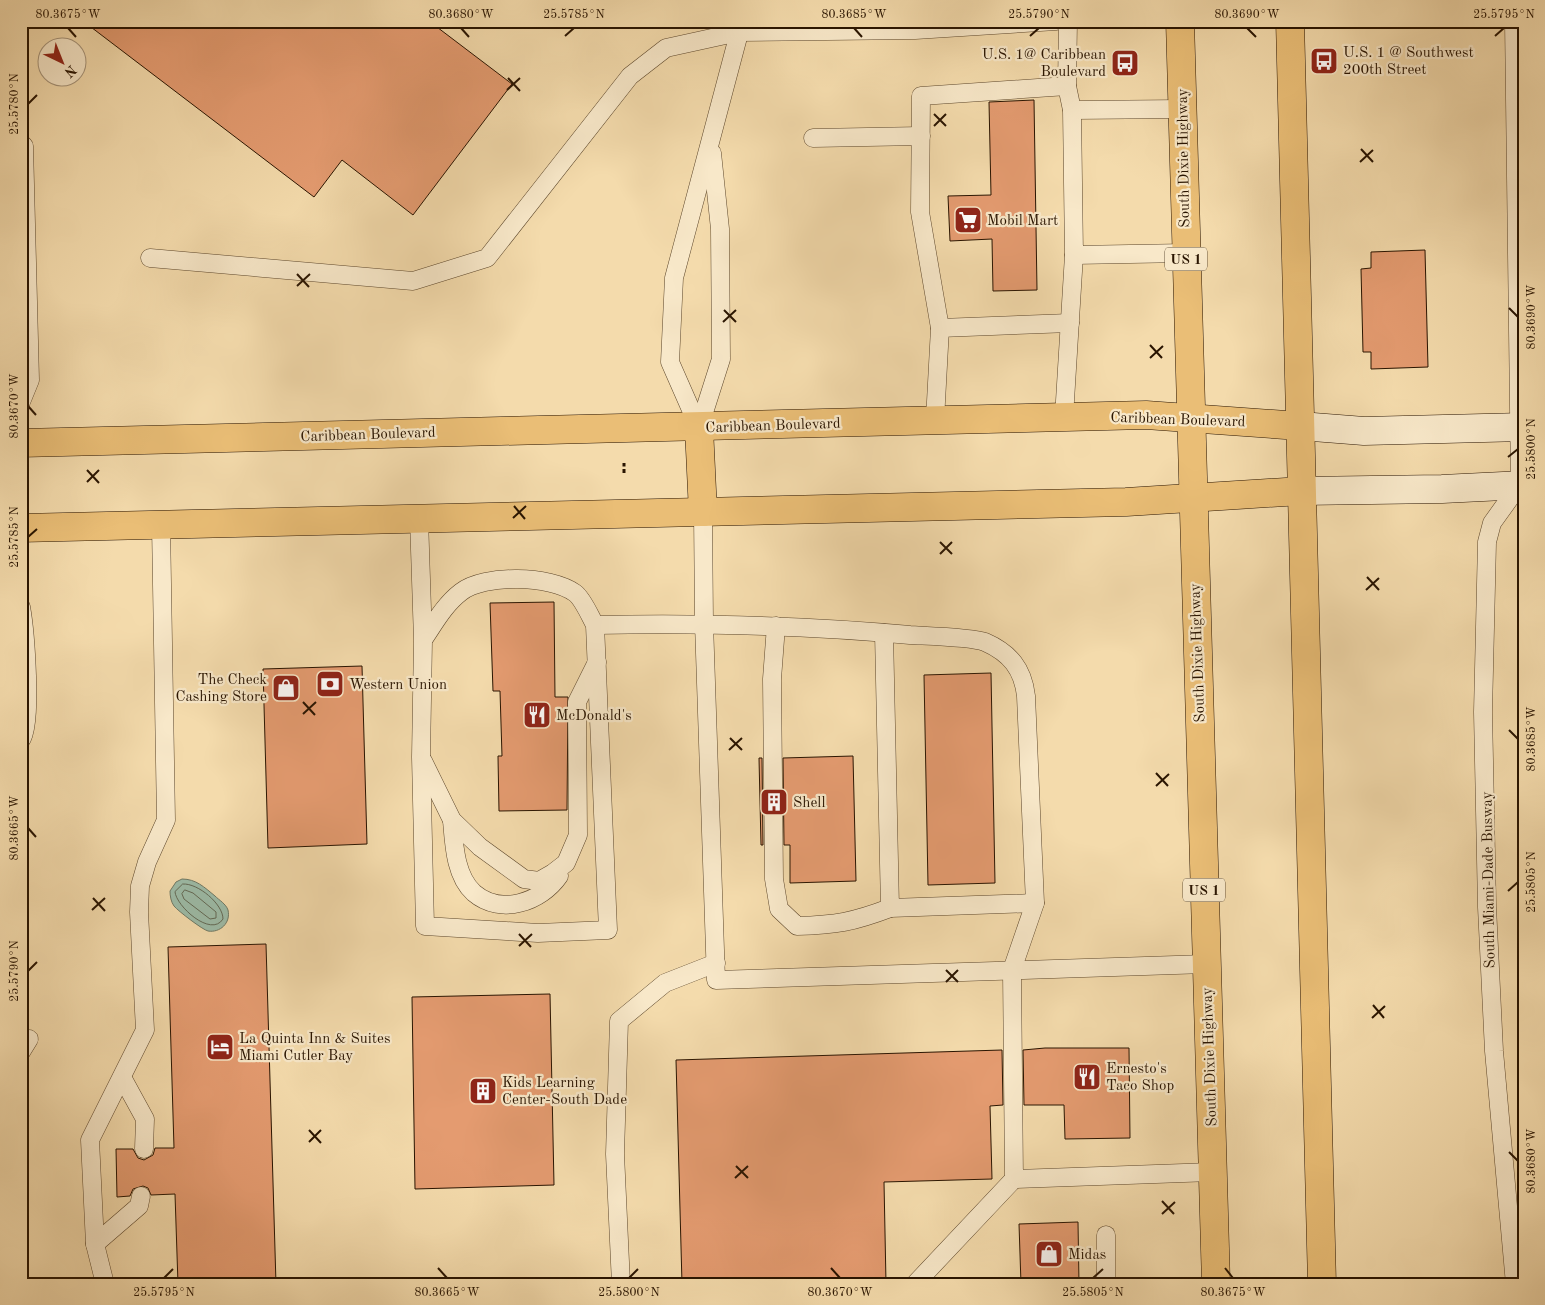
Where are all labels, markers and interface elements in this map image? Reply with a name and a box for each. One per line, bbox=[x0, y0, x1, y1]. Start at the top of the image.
text: 80.3675°W bbox=[36, 8, 101, 21]
text: 25.5785°N bbox=[543, 8, 605, 21]
text: 80.3685°W bbox=[822, 8, 887, 21]
text: 25.5790°N bbox=[1008, 8, 1070, 21]
text: 25.5795°N bbox=[1473, 8, 1535, 21]
text: 80.3680°W bbox=[429, 9, 494, 21]
text: 80.3690°W bbox=[1215, 9, 1280, 21]
north arrow bbox=[38, 38, 88, 88]
bus stop icon: U.S. 1 @ Southwest 200th Street bbox=[1309, 46, 1339, 76]
place label: U.S. 1 @ Southwest 200th Street bbox=[1343, 46, 1474, 78]
place label: U.S. 1@ Caribbean Boulevard bbox=[982, 48, 1106, 80]
bus stop icon: U.S. 1@ Caribbean Boulevard bbox=[1110, 48, 1140, 78]
text: N bbox=[61, 62, 79, 80]
text: 25.5780°N bbox=[8, 73, 21, 135]
street label: South Dixie Highway bbox=[1176, 88, 1193, 228]
supermarket icon: Mobil Mart bbox=[953, 205, 983, 235]
place label: Mobil Mart bbox=[987, 214, 1058, 229]
road number: US 1 bbox=[1165, 248, 1207, 270]
text: 80.3690°W bbox=[1526, 284, 1538, 349]
text: 80.3670°W bbox=[9, 373, 21, 438]
street label: Caribbean Boulevard bbox=[1110, 411, 1246, 430]
street label: Caribbean Boulevard bbox=[705, 417, 841, 436]
text: 25.5800°N bbox=[1525, 418, 1538, 480]
street label: Caribbean Boulevard bbox=[300, 426, 436, 445]
text: 25.5785°N bbox=[8, 506, 21, 568]
street label: South Dixie Highway bbox=[1189, 583, 1208, 723]
bank icon: Western Union bbox=[315, 669, 345, 699]
place label: The Check Cashing Store bbox=[175, 673, 267, 705]
shop icon: The Check Cashing Store bbox=[271, 673, 301, 703]
place label: Western Union bbox=[349, 678, 447, 693]
restaurant icon: McDonald's bbox=[522, 700, 552, 730]
text: 80.3685°W bbox=[1525, 706, 1538, 771]
place label: McDonald's bbox=[556, 709, 632, 724]
building icon: Shell bbox=[759, 787, 789, 817]
street label: South Miami-Dade Busway bbox=[1480, 791, 1499, 969]
text: 80.3665°W bbox=[8, 795, 21, 860]
place label: Shell bbox=[793, 796, 825, 811]
text: 25.5805°N bbox=[1525, 851, 1538, 913]
road number: US 1 bbox=[1183, 878, 1225, 902]
text: 25.5790°N bbox=[8, 940, 21, 1002]
street label: South Dixie Highway bbox=[1201, 987, 1220, 1127]
hotel icon: La Quinta Inn & Suites Miami Cutler Bay bbox=[205, 1032, 235, 1062]
place label: La Quinta Inn & Suites Miami Cutler Bay bbox=[239, 1032, 391, 1064]
restaurant icon: Ernesto's Taco Shop bbox=[1072, 1062, 1102, 1092]
place label: Ernesto's Taco Shop bbox=[1106, 1062, 1174, 1094]
building icon: Kids Learning Center-South Dade bbox=[468, 1076, 498, 1106]
place label: Kids Learning Center-South Dade bbox=[502, 1076, 627, 1108]
text: 80.3680°W bbox=[1526, 1128, 1538, 1193]
shop icon: Midas bbox=[1034, 1239, 1064, 1269]
place label: Midas bbox=[1068, 1248, 1106, 1263]
text: 25.5795°N bbox=[133, 1286, 195, 1299]
text: 80.3665°W bbox=[415, 1286, 480, 1299]
text: 25.5800°N bbox=[598, 1286, 660, 1299]
text: 25.5805°N bbox=[1062, 1286, 1124, 1299]
text: 80.3675°W bbox=[1201, 1286, 1266, 1299]
text: 80.3670°W bbox=[808, 1287, 873, 1299]

